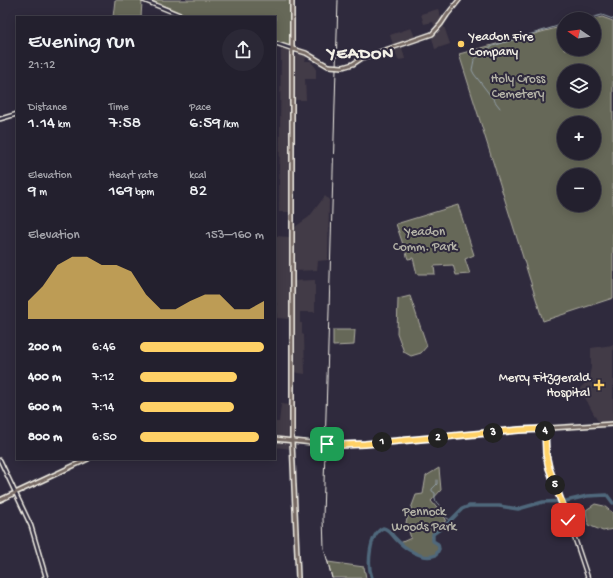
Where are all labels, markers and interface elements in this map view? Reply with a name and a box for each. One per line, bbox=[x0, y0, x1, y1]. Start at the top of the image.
north arrow bbox=[557, 12, 601, 56]
map controls bbox=[557, 12, 601, 212]
button: share bbox=[222, 29, 264, 71]
text: Evening run bbox=[28, 30, 135, 56]
place label: Yeadon Fire Company bbox=[468, 30, 534, 60]
marker: Yeadon Fire Company bbox=[456, 39, 466, 49]
district label: YEADON bbox=[326, 45, 394, 65]
text: 21:12 bbox=[28, 58, 55, 73]
button: layers bbox=[557, 64, 601, 108]
park label: Holy Cross Cemetery bbox=[491, 72, 546, 102]
text: Distance bbox=[28, 102, 67, 114]
text: Time bbox=[109, 102, 129, 114]
text: Pace bbox=[189, 102, 211, 114]
text: 1.14 bbox=[28, 114, 55, 134]
text: 7:58 bbox=[109, 114, 141, 134]
text: 6:59 bbox=[189, 114, 221, 134]
button: + bbox=[557, 116, 601, 160]
text: km bbox=[55, 119, 70, 131]
text: /km bbox=[221, 119, 239, 131]
button: − bbox=[557, 168, 601, 212]
text: Elevation bbox=[28, 170, 72, 182]
text: Heart rate bbox=[109, 170, 158, 182]
text: kcal bbox=[189, 170, 207, 182]
text: 9 bbox=[28, 182, 37, 202]
text: 169 bbox=[109, 182, 133, 202]
text: 82 bbox=[189, 182, 207, 202]
text: m bbox=[37, 187, 47, 199]
text: bpm bbox=[133, 187, 154, 199]
park label: Yeadon Comm. Park bbox=[393, 225, 458, 255]
text: Elevation bbox=[28, 228, 80, 243]
text: 153–160 m bbox=[206, 228, 264, 243]
text: 200 m bbox=[28, 340, 61, 355]
text: 6:46 bbox=[92, 340, 115, 355]
text: 400 m bbox=[28, 370, 61, 385]
text: 7:12 bbox=[92, 370, 114, 385]
place label: Mercy Fitzgerald Hospital bbox=[499, 371, 591, 401]
marker: Mercy Fitzgerald Hospital bbox=[593, 379, 605, 391]
text: 600 m bbox=[28, 400, 62, 415]
text: 7:14 bbox=[92, 400, 114, 415]
pin: 4 bbox=[535, 421, 555, 441]
pin: 3 bbox=[483, 423, 503, 443]
text: 4 bbox=[542, 425, 548, 437]
pin bbox=[310, 427, 344, 461]
text: 3 bbox=[490, 427, 496, 439]
pin: 2 bbox=[428, 428, 448, 448]
text: 800 m bbox=[28, 430, 62, 445]
text: 6:50 bbox=[92, 430, 117, 445]
pin: 1 bbox=[372, 432, 392, 452]
text: 2 bbox=[435, 432, 441, 444]
icon: arrive bbox=[316, 433, 338, 455]
text: 1 bbox=[380, 436, 384, 448]
pin: 5 bbox=[545, 475, 565, 495]
text: 5 bbox=[552, 479, 558, 491]
pin bbox=[551, 503, 585, 537]
park label: Pennock Woods Park bbox=[392, 505, 458, 535]
icon: check bbox=[557, 509, 579, 531]

